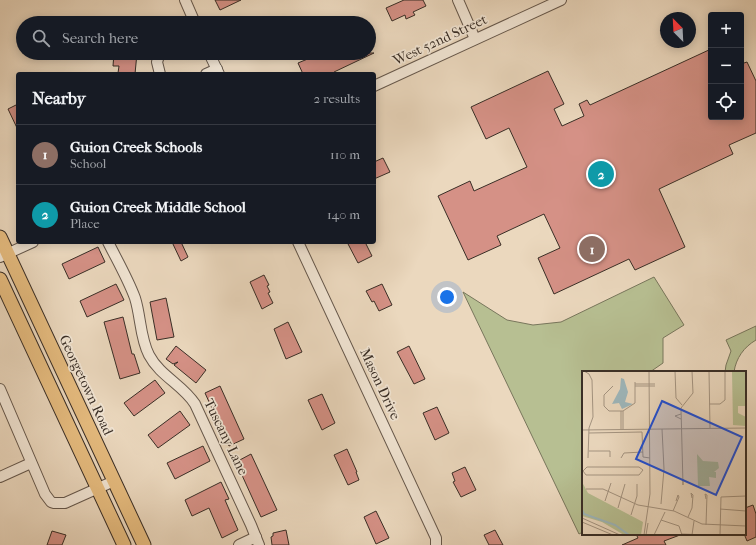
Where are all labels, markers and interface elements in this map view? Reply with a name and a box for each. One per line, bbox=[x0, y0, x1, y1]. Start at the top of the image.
street label: West 52nd Street bbox=[389, 11, 490, 70]
north arrow bbox=[660, 12, 696, 48]
map controls bbox=[708, 12, 744, 120]
button: + bbox=[708, 12, 744, 48]
search box bbox=[16, 16, 376, 60]
icon: search bbox=[30, 27, 52, 49]
text: Search here bbox=[62, 29, 138, 47]
button: − bbox=[708, 48, 744, 84]
button: locate bbox=[708, 84, 744, 120]
text: Nearby bbox=[32, 88, 86, 108]
text: 2 results bbox=[314, 91, 360, 106]
text: Guion Creek Schools bbox=[70, 138, 202, 156]
text: 1 bbox=[43, 147, 47, 162]
text: 110 m bbox=[330, 147, 360, 162]
text: School bbox=[70, 156, 106, 171]
pin: 2 bbox=[588, 159, 614, 189]
text: Guion Creek Middle School bbox=[70, 198, 246, 216]
text: 2 bbox=[42, 207, 48, 222]
text: 140 m bbox=[327, 207, 360, 222]
text: Place bbox=[70, 216, 100, 231]
pin: 1 bbox=[579, 234, 605, 264]
your location bbox=[437, 287, 457, 307]
street label: Georgetown Road bbox=[55, 332, 117, 438]
street label: Mason Drive bbox=[356, 346, 404, 422]
inset map bbox=[582, 371, 746, 535]
street label: Tuscany Lane bbox=[200, 396, 252, 478]

